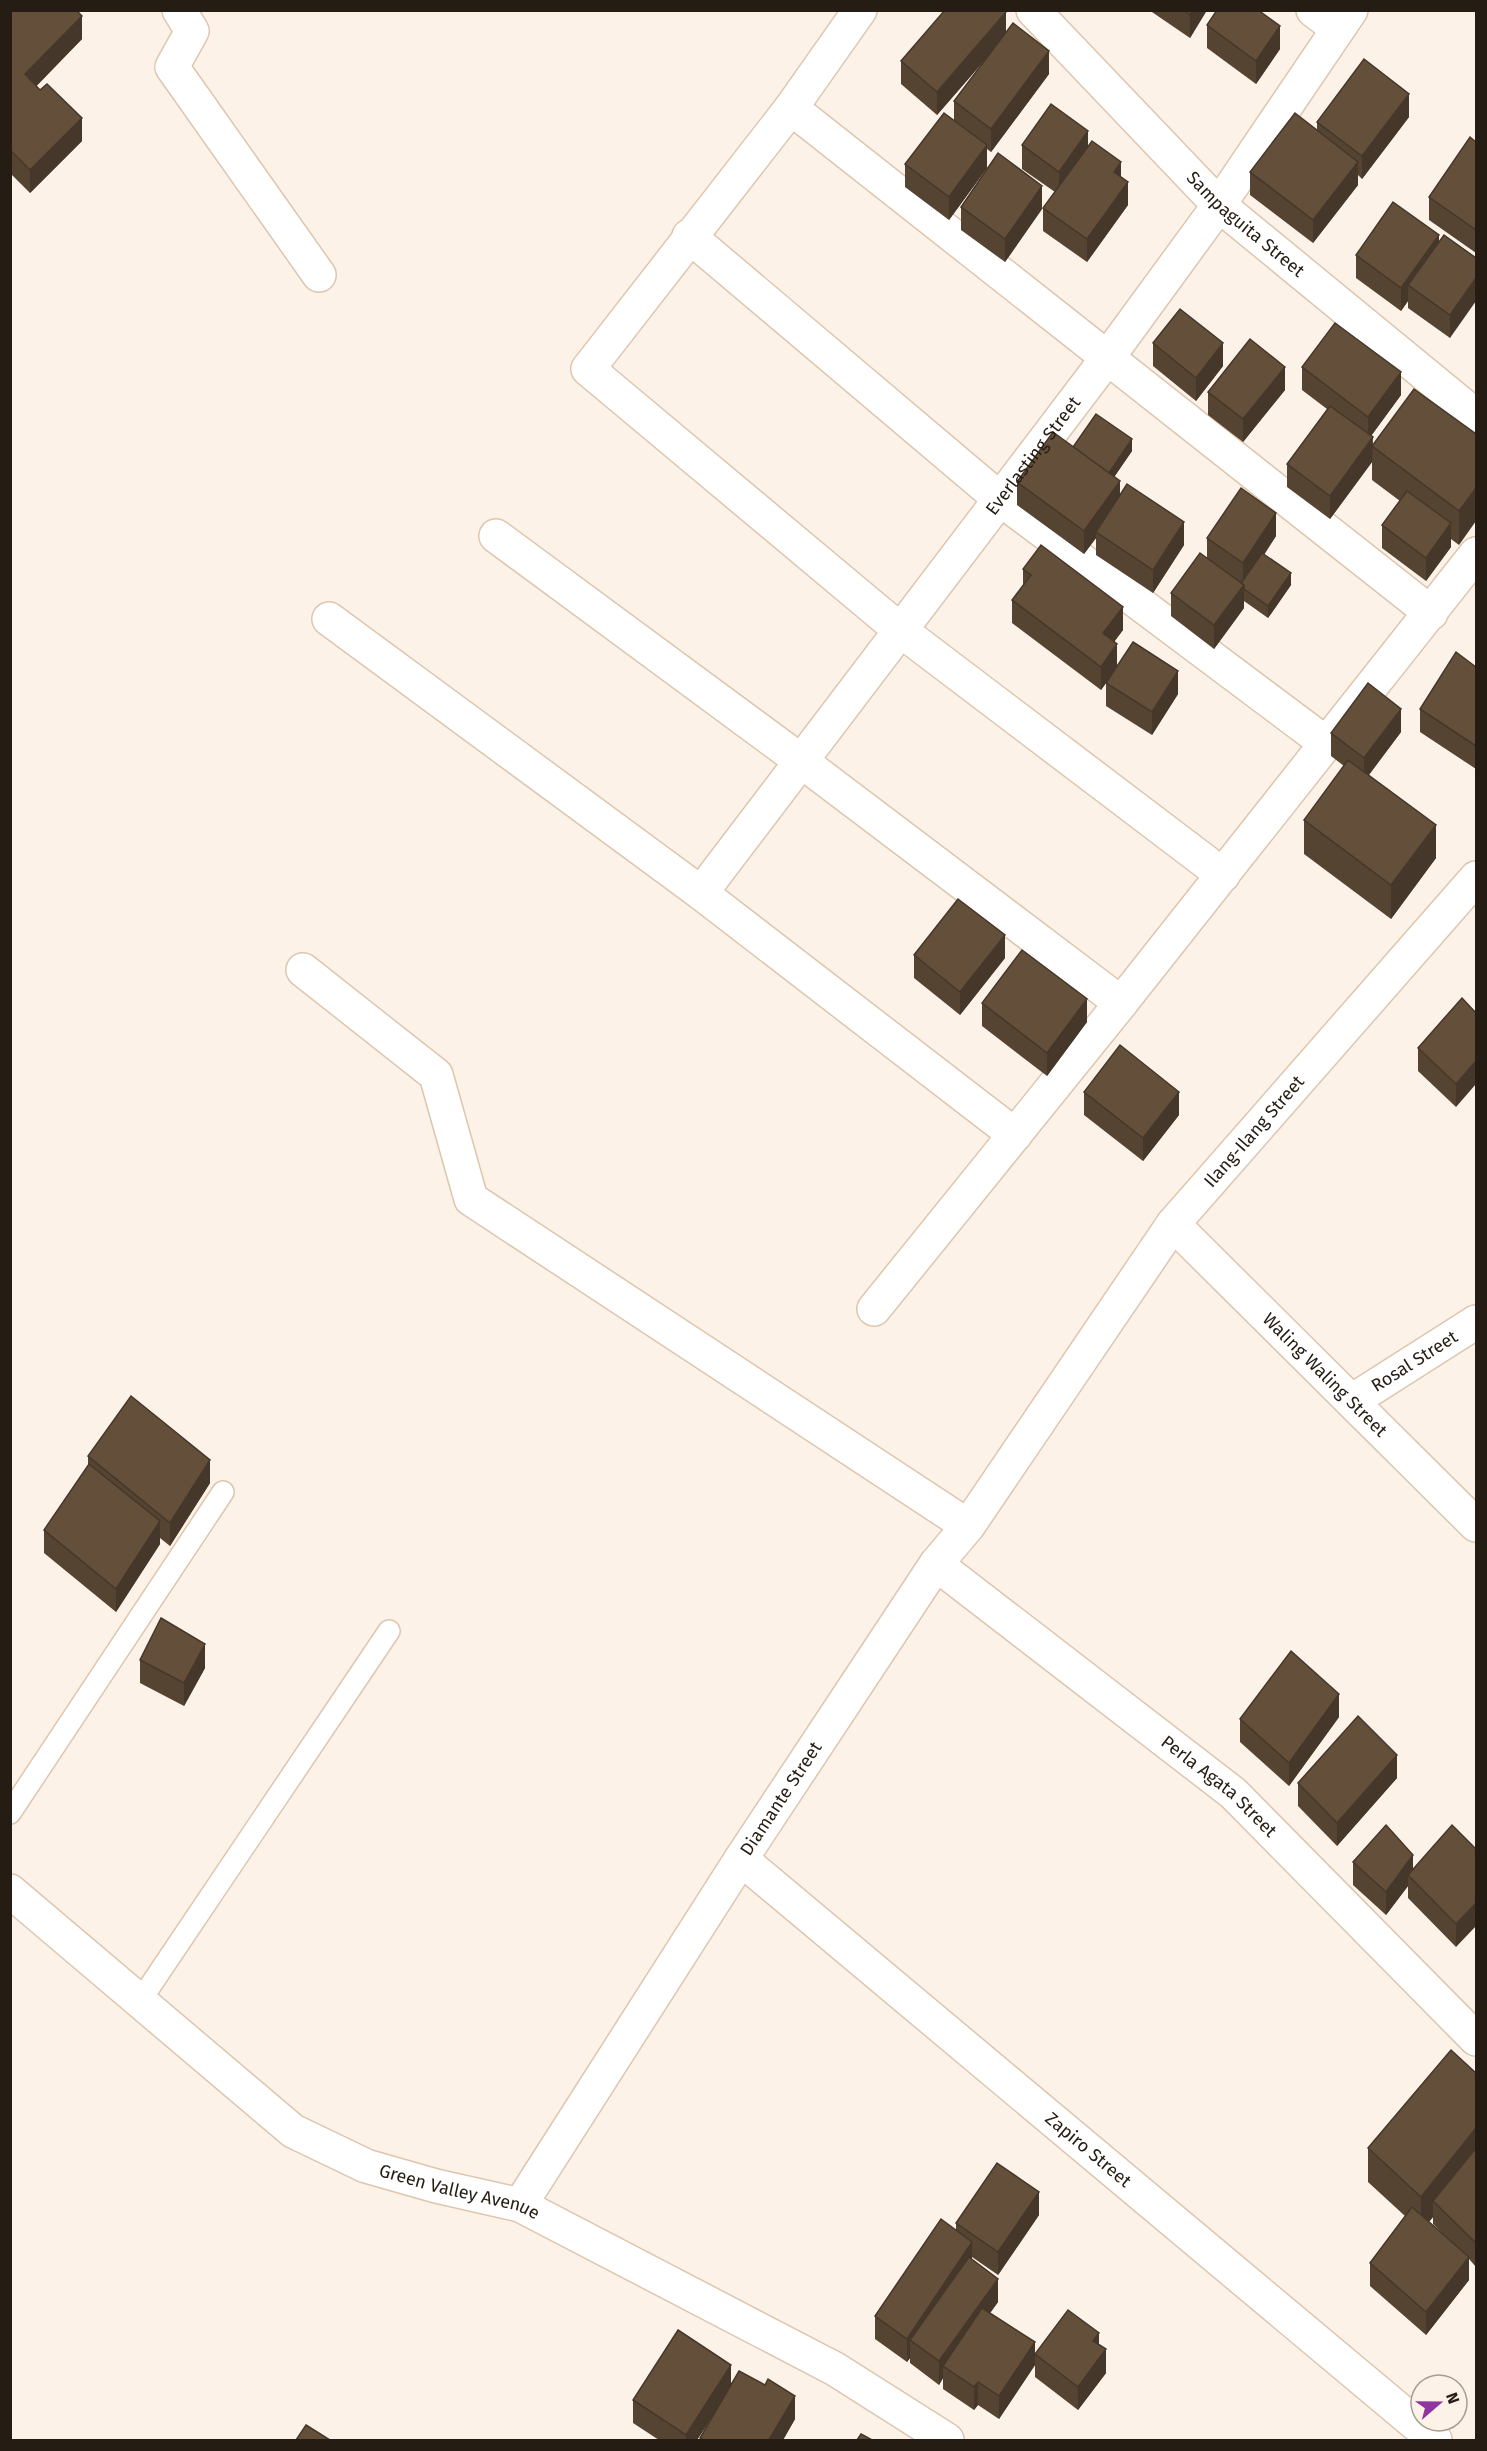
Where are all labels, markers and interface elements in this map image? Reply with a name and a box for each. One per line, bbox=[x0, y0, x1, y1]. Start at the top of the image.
street label: Sampaguita Street bbox=[1182, 167, 1309, 282]
street label: Everlasting Street bbox=[981, 392, 1085, 519]
street label: Ilang-Ilang Street bbox=[1199, 1071, 1309, 1192]
street label: Waling Waling Street bbox=[1258, 1308, 1392, 1442]
street label: Rosal Street bbox=[1367, 1325, 1462, 1397]
street label: Perla Agata Street bbox=[1157, 1731, 1282, 1842]
street label: Diamante Street bbox=[735, 1737, 827, 1860]
street label: Zapiro Street bbox=[1041, 2108, 1136, 2192]
street label: Green Valley Avenue bbox=[377, 2159, 543, 2224]
north arrow bbox=[1409, 2373, 1469, 2433]
text: N bbox=[1442, 2390, 1463, 2406]

